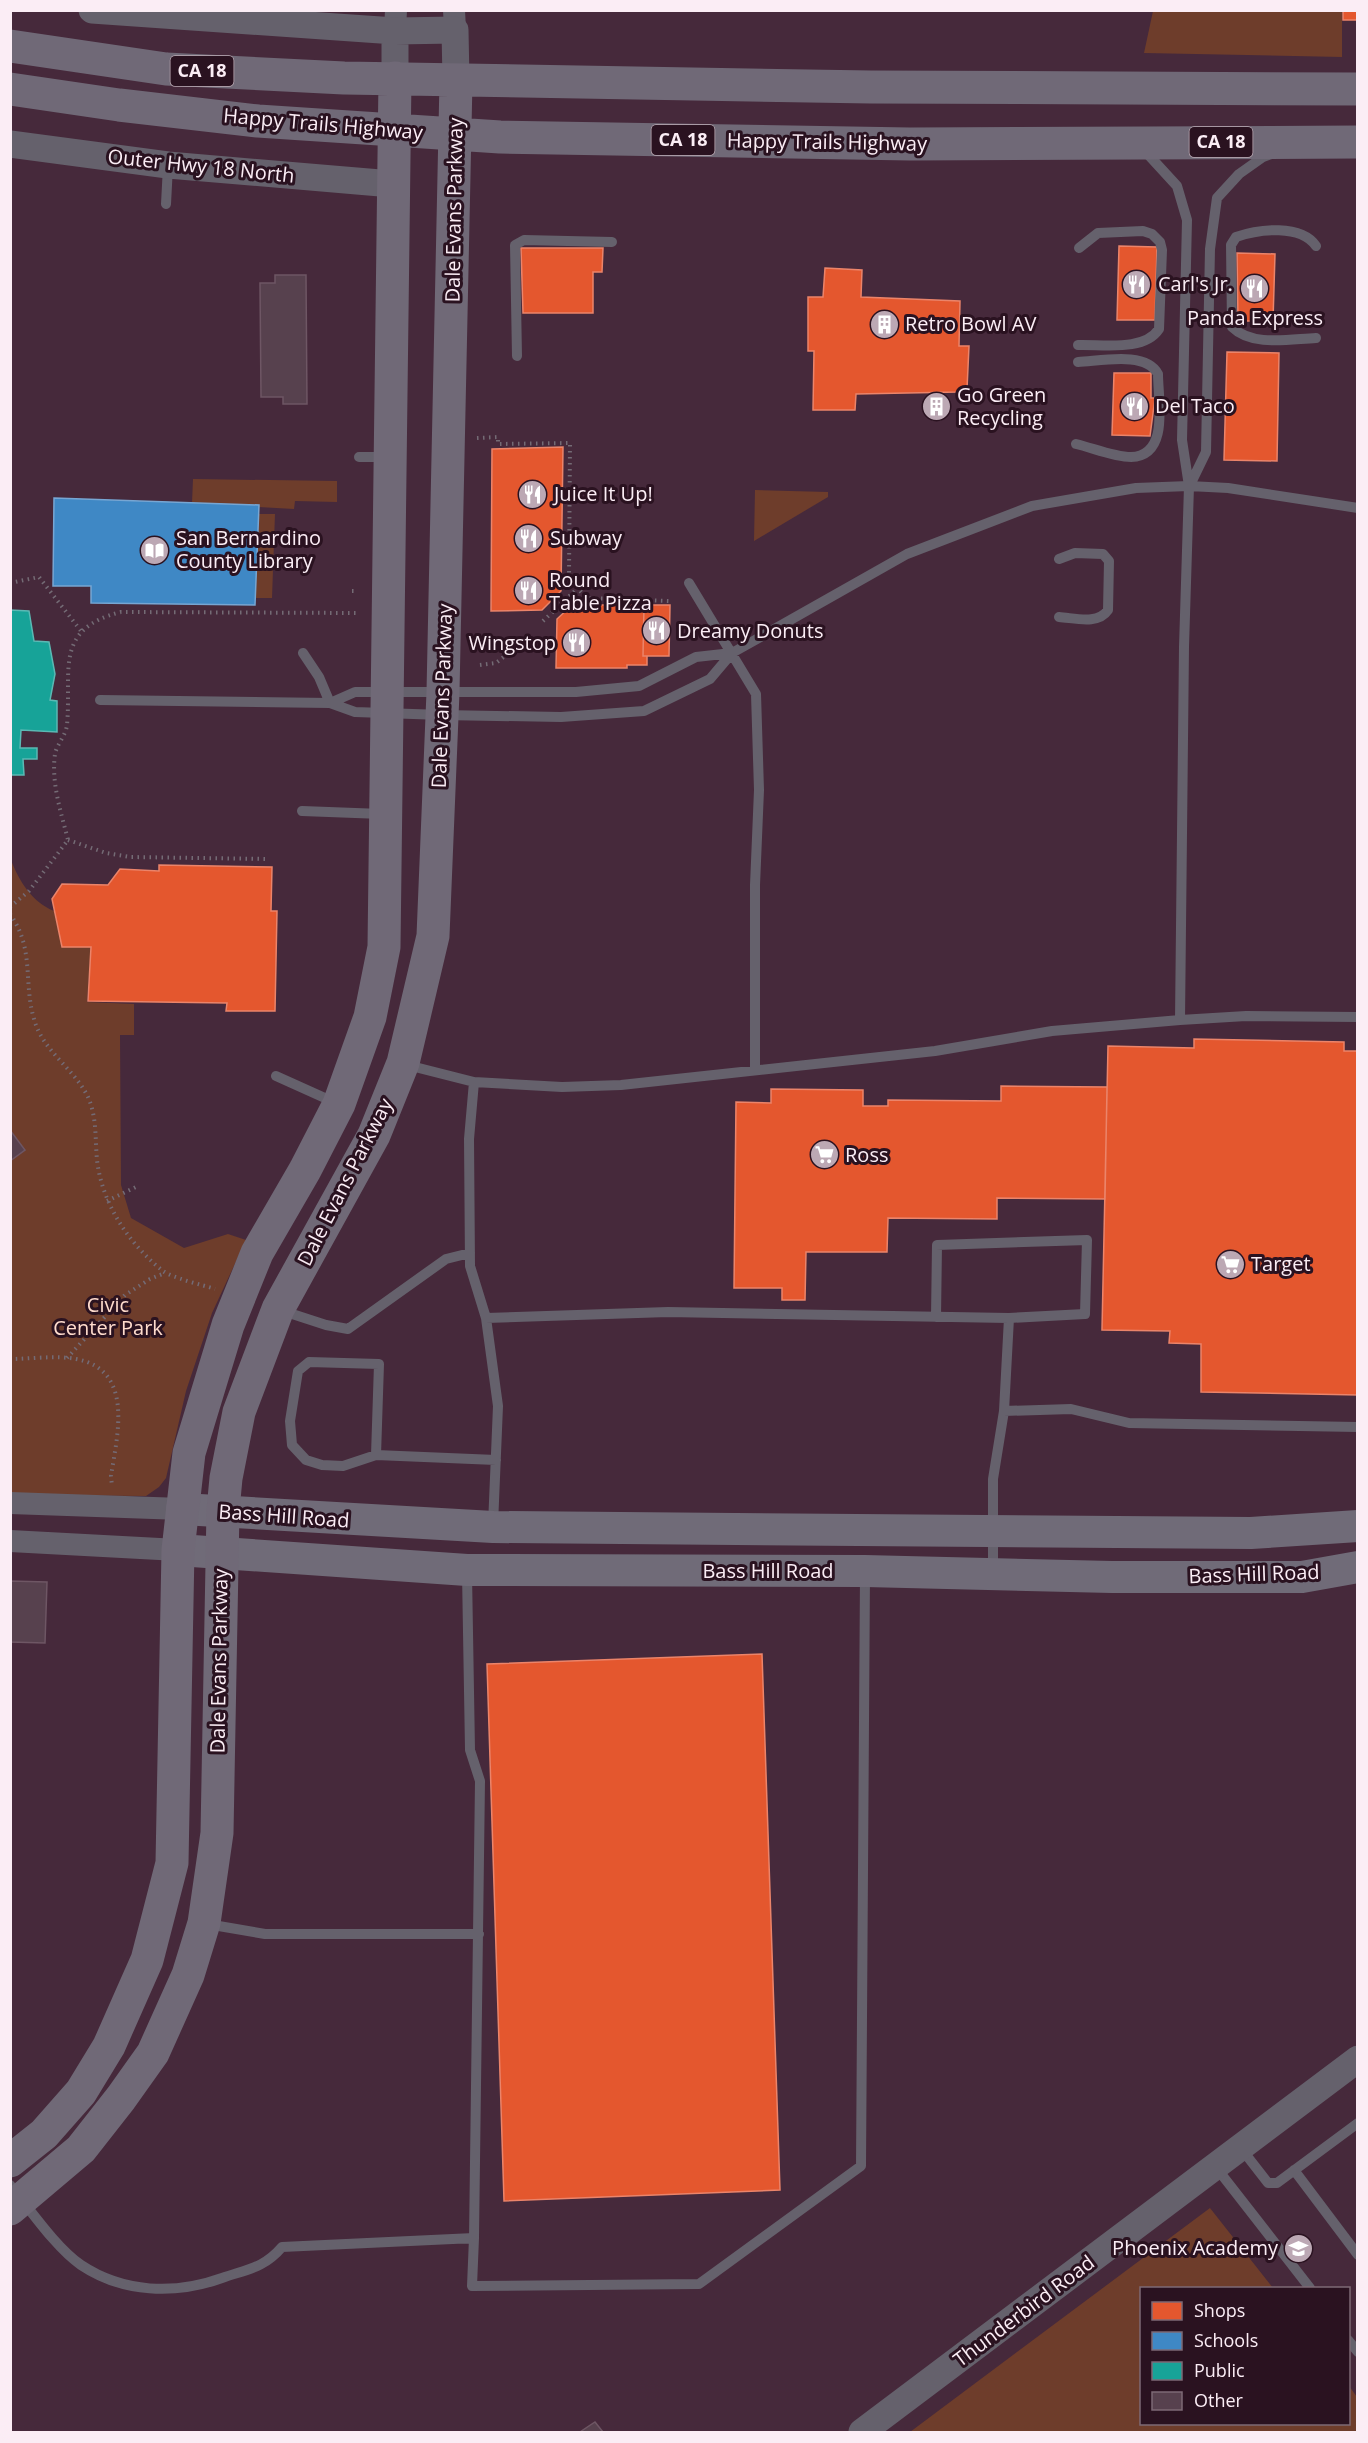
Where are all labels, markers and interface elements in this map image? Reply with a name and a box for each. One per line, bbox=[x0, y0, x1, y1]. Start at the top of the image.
road number: CA 18 bbox=[170, 56, 234, 86]
street label: Happy Trails Highway bbox=[222, 101, 425, 146]
street label: Dale Evans Parkway bbox=[438, 116, 469, 303]
road number: CA 18 bbox=[652, 125, 714, 155]
street label: Happy Trails Highway bbox=[727, 126, 928, 157]
road number: CA 18 bbox=[1190, 127, 1252, 157]
street label: Outer Hwy 18 North bbox=[106, 142, 296, 189]
restaurant icon: Carl's Jr. bbox=[1121, 268, 1153, 300]
place label: Carl's Jr. bbox=[1158, 270, 1233, 297]
restaurant icon: Panda Express bbox=[1239, 272, 1271, 304]
place label: Panda Express bbox=[1187, 304, 1323, 331]
building icon: Retro Bowl AV bbox=[868, 308, 900, 340]
place label: Retro Bowl AV bbox=[905, 310, 1036, 337]
place label: Go Green Recycling bbox=[957, 381, 1046, 431]
restaurant icon: Del Taco bbox=[1118, 390, 1150, 422]
building icon: Go Green Recycling bbox=[920, 391, 952, 423]
place label: Del Taco bbox=[1155, 392, 1235, 419]
restaurant icon: Juice It Up! bbox=[517, 478, 549, 510]
place label: Juice It Up! bbox=[552, 480, 653, 507]
restaurant icon: Subway bbox=[513, 522, 545, 554]
place label: San Bernardino County Library bbox=[176, 524, 321, 574]
place label: Subway bbox=[550, 524, 623, 551]
library icon: San Bernardino County Library bbox=[139, 534, 171, 566]
place label: Round Table Pizza bbox=[549, 566, 652, 616]
restaurant icon: Round Table Pizza bbox=[512, 575, 544, 607]
street label: Dale Evans Parkway bbox=[425, 602, 458, 789]
restaurant icon: Dreamy Donuts bbox=[640, 615, 672, 647]
place label: Dreamy Donuts bbox=[677, 617, 824, 644]
restaurant icon: Wingstop bbox=[561, 627, 593, 659]
place label: Wingstop bbox=[468, 629, 556, 656]
street label: Dale Evans Parkway bbox=[291, 1092, 399, 1270]
supermarket icon: Ross bbox=[808, 1139, 840, 1171]
place label: Ross bbox=[845, 1141, 888, 1168]
supermarket icon: Target bbox=[1214, 1248, 1246, 1280]
place label: Target bbox=[1251, 1250, 1311, 1277]
park label: Civic Center Park bbox=[53, 1291, 163, 1341]
street label: Bass Hill Road bbox=[218, 1497, 350, 1534]
street label: Bass Hill Road bbox=[702, 1557, 834, 1584]
street label: Bass Hill Road bbox=[1188, 1558, 1320, 1589]
street label: Dale Evans Parkway bbox=[203, 1567, 234, 1754]
school or university icon: Phoenix Academy bbox=[1283, 2232, 1315, 2264]
place label: Phoenix Academy bbox=[1112, 2234, 1279, 2261]
street label: Thunderbird Road bbox=[948, 2249, 1100, 2373]
legend bbox=[1140, 2287, 1350, 2425]
text: Shops bbox=[1194, 2298, 1245, 2322]
text: Schools bbox=[1194, 2328, 1258, 2352]
text: Public bbox=[1194, 2358, 1245, 2382]
text: Other bbox=[1194, 2388, 1244, 2412]

